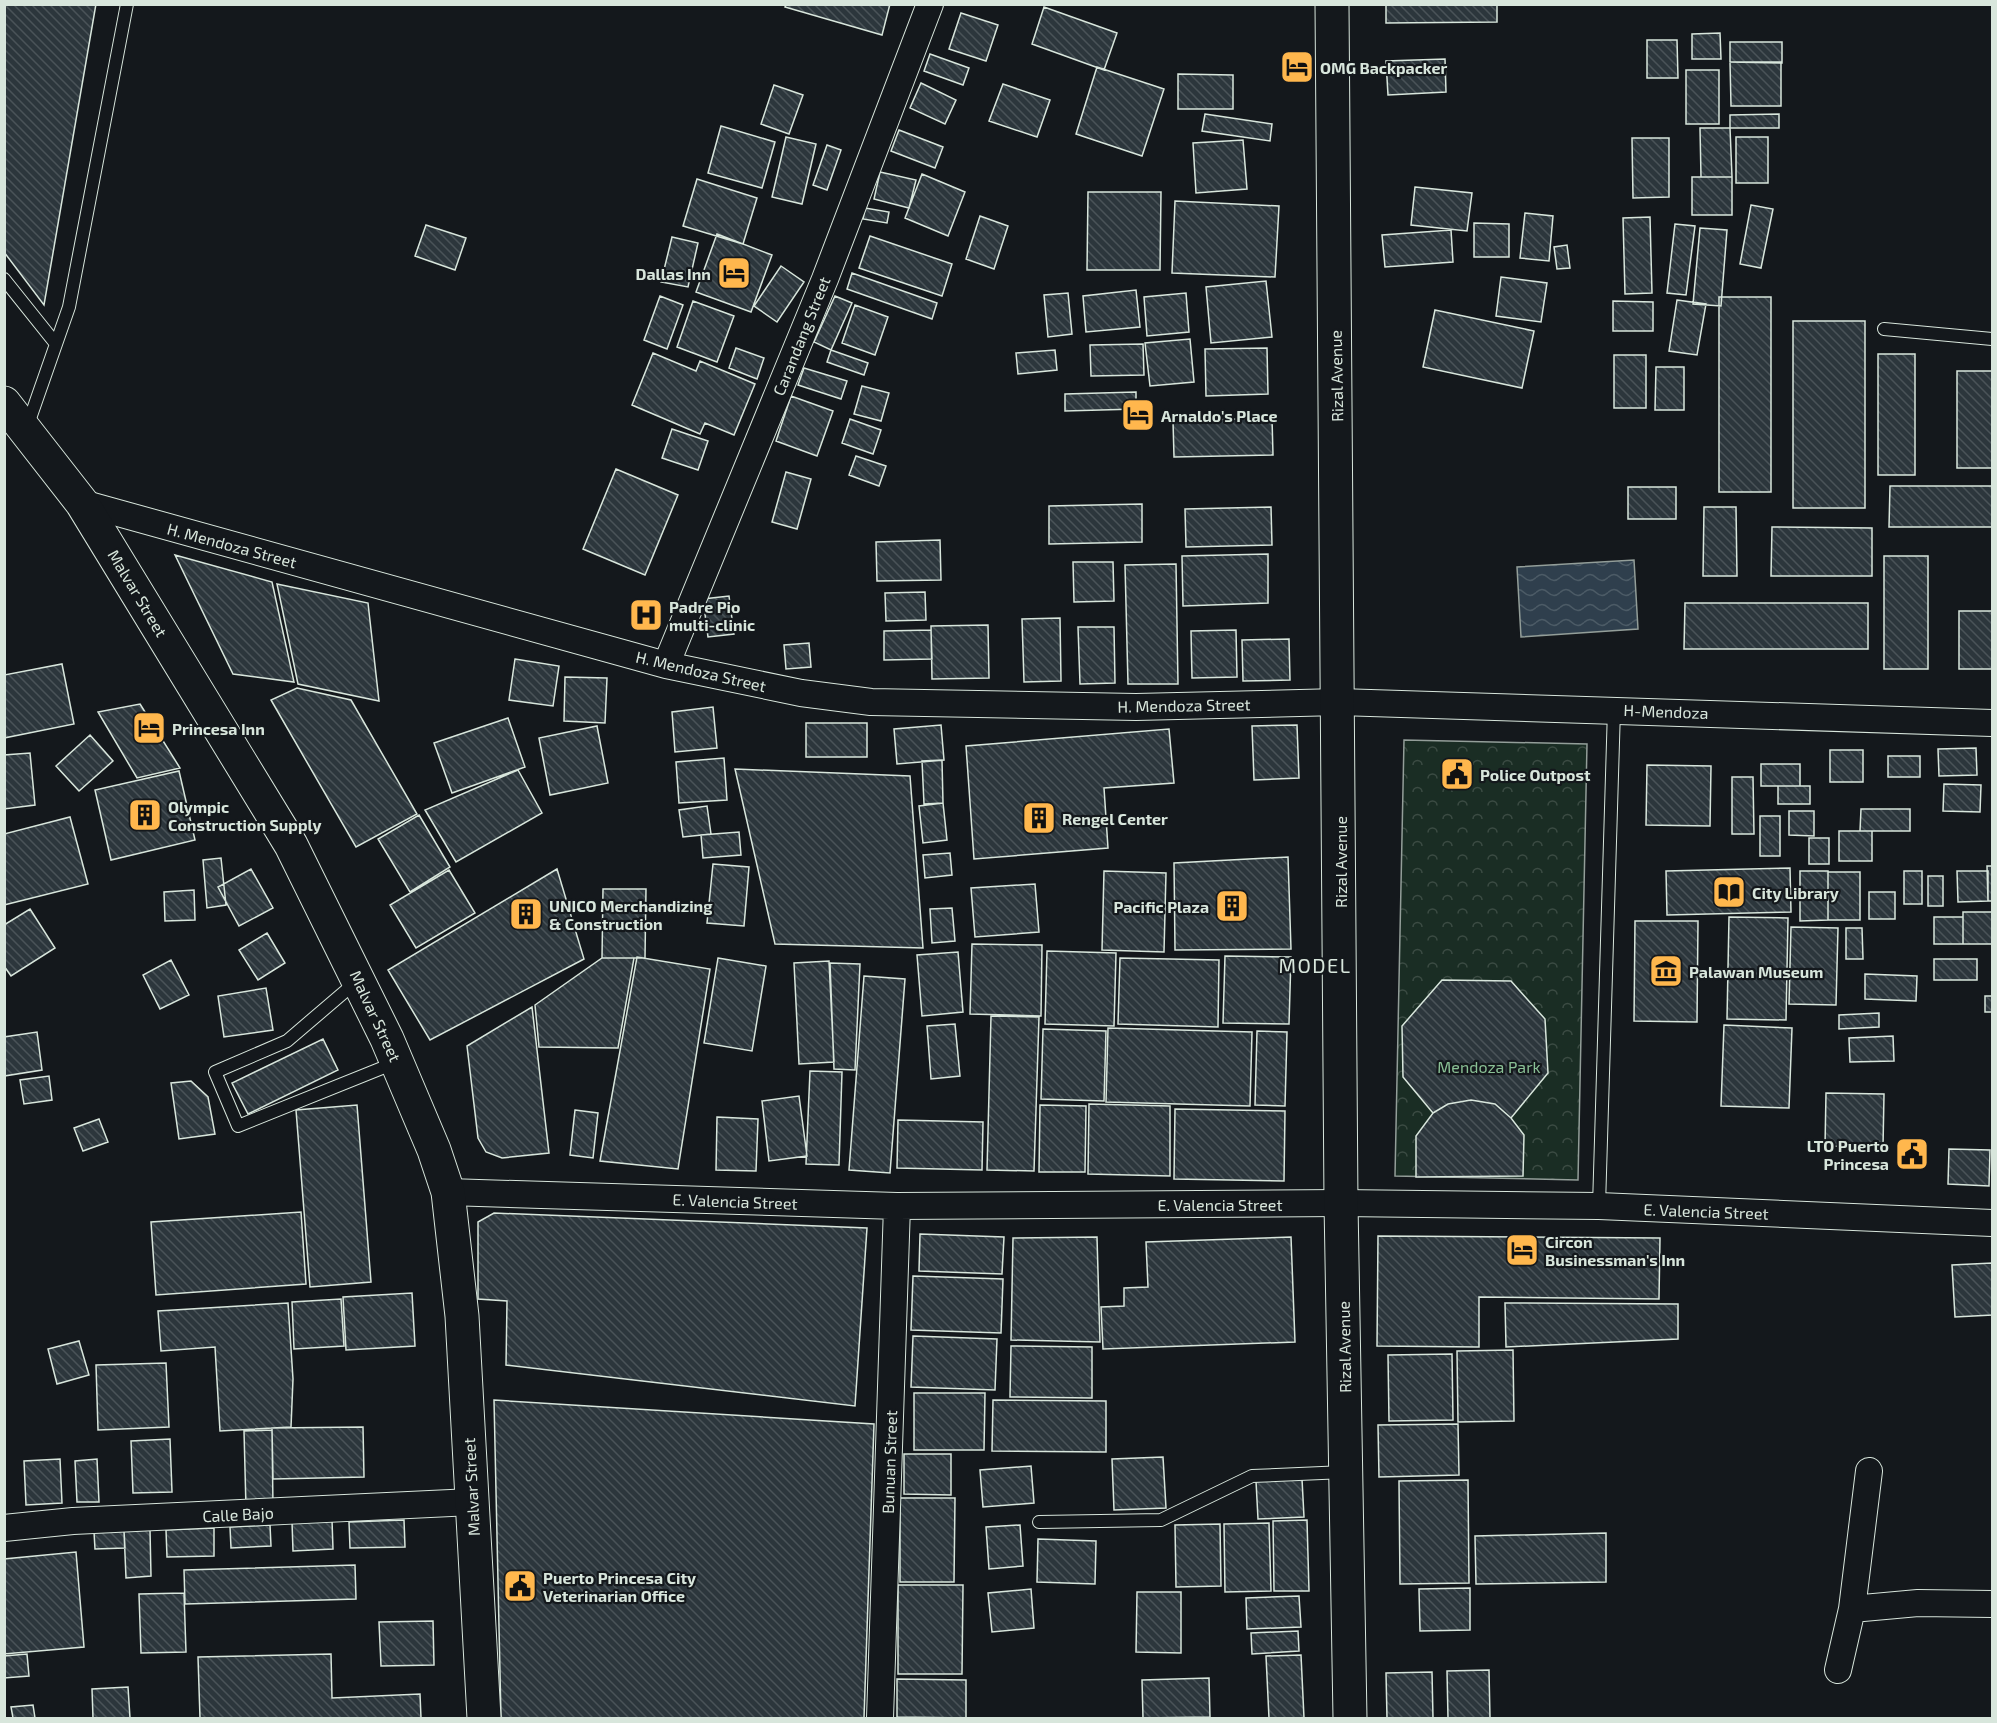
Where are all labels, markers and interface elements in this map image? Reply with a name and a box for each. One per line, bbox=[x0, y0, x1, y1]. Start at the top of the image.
hotel icon: OMG Backpacker bbox=[1279, 49, 1315, 85]
place label: OMG Backpacker bbox=[1320, 58, 1447, 77]
hotel icon: Dallas Inn bbox=[716, 255, 752, 291]
place label: Dallas Inn bbox=[635, 264, 711, 283]
street label: Carandang Street bbox=[768, 274, 834, 398]
street label: Rizal Avenue bbox=[1326, 330, 1346, 422]
hotel icon: Arnaldo's Place bbox=[1120, 397, 1156, 433]
place label: Arnaldo's Place bbox=[1161, 406, 1278, 425]
street label: H. Mendoza Street bbox=[165, 519, 299, 571]
street label: Malvar Street bbox=[104, 546, 172, 640]
hospital icon: Padre Pio multi-clinic bbox=[628, 597, 664, 633]
place label: Padre Pio multi-clinic bbox=[669, 597, 755, 634]
street label: H. Mendoza Street bbox=[634, 647, 768, 695]
street label: H. Mendoza Street bbox=[1117, 694, 1251, 716]
street label: H-Mendoza bbox=[1623, 700, 1709, 722]
hotel icon: Princesa Inn bbox=[131, 710, 167, 746]
place label: Princesa Inn bbox=[172, 719, 265, 738]
public building icon: Police Outpost bbox=[1439, 756, 1475, 792]
place label: Police Outpost bbox=[1480, 765, 1591, 784]
building icon: Olympic Construction Supply bbox=[127, 797, 163, 833]
place label: Olympic Construction Supply bbox=[168, 797, 321, 835]
building icon: Rengel Center bbox=[1021, 800, 1057, 836]
place label: Rengel Center bbox=[1062, 809, 1168, 828]
street label: Rizal Avenue bbox=[1331, 816, 1350, 908]
library icon: City Library bbox=[1711, 874, 1747, 910]
place label: City Library bbox=[1752, 883, 1839, 903]
building icon: Pacific Plaza bbox=[1214, 888, 1250, 924]
building icon: UNICO Merchandizing & Construction bbox=[508, 896, 544, 932]
place label: UNICO Merchandizing & Construction bbox=[549, 896, 713, 933]
place label: Pacific Plaza bbox=[1113, 897, 1209, 916]
district label: MODEL bbox=[1278, 953, 1352, 977]
museum icon: Palawan Museum bbox=[1648, 953, 1684, 989]
place label: Palawan Museum bbox=[1689, 962, 1823, 981]
street label: Malvar Street bbox=[347, 967, 405, 1065]
park label: Mendoza Park bbox=[1437, 1057, 1541, 1076]
place label: LTO Puerto Princesa bbox=[1807, 1136, 1889, 1173]
public building icon: LTO Puerto Princesa bbox=[1894, 1136, 1930, 1172]
street label: E. Valencia Street bbox=[672, 1189, 798, 1213]
street label: E. Valencia Street bbox=[1157, 1195, 1283, 1214]
street label: E. Valencia Street bbox=[1643, 1199, 1769, 1223]
hotel icon: Circon Businessman's Inn bbox=[1504, 1232, 1540, 1268]
place label: Circon Businessman's Inn bbox=[1545, 1232, 1685, 1269]
street label: Rizal Avenue bbox=[1334, 1301, 1354, 1393]
street label: Bunuan Street bbox=[878, 1410, 900, 1514]
street label: Malvar Street bbox=[459, 1437, 483, 1537]
street label: Calle Bajo bbox=[202, 1503, 274, 1526]
public building icon: Puerto Princesa City Veterinarian Office bbox=[502, 1568, 538, 1604]
place label: Puerto Princesa City Veterinarian Office bbox=[543, 1568, 696, 1605]

